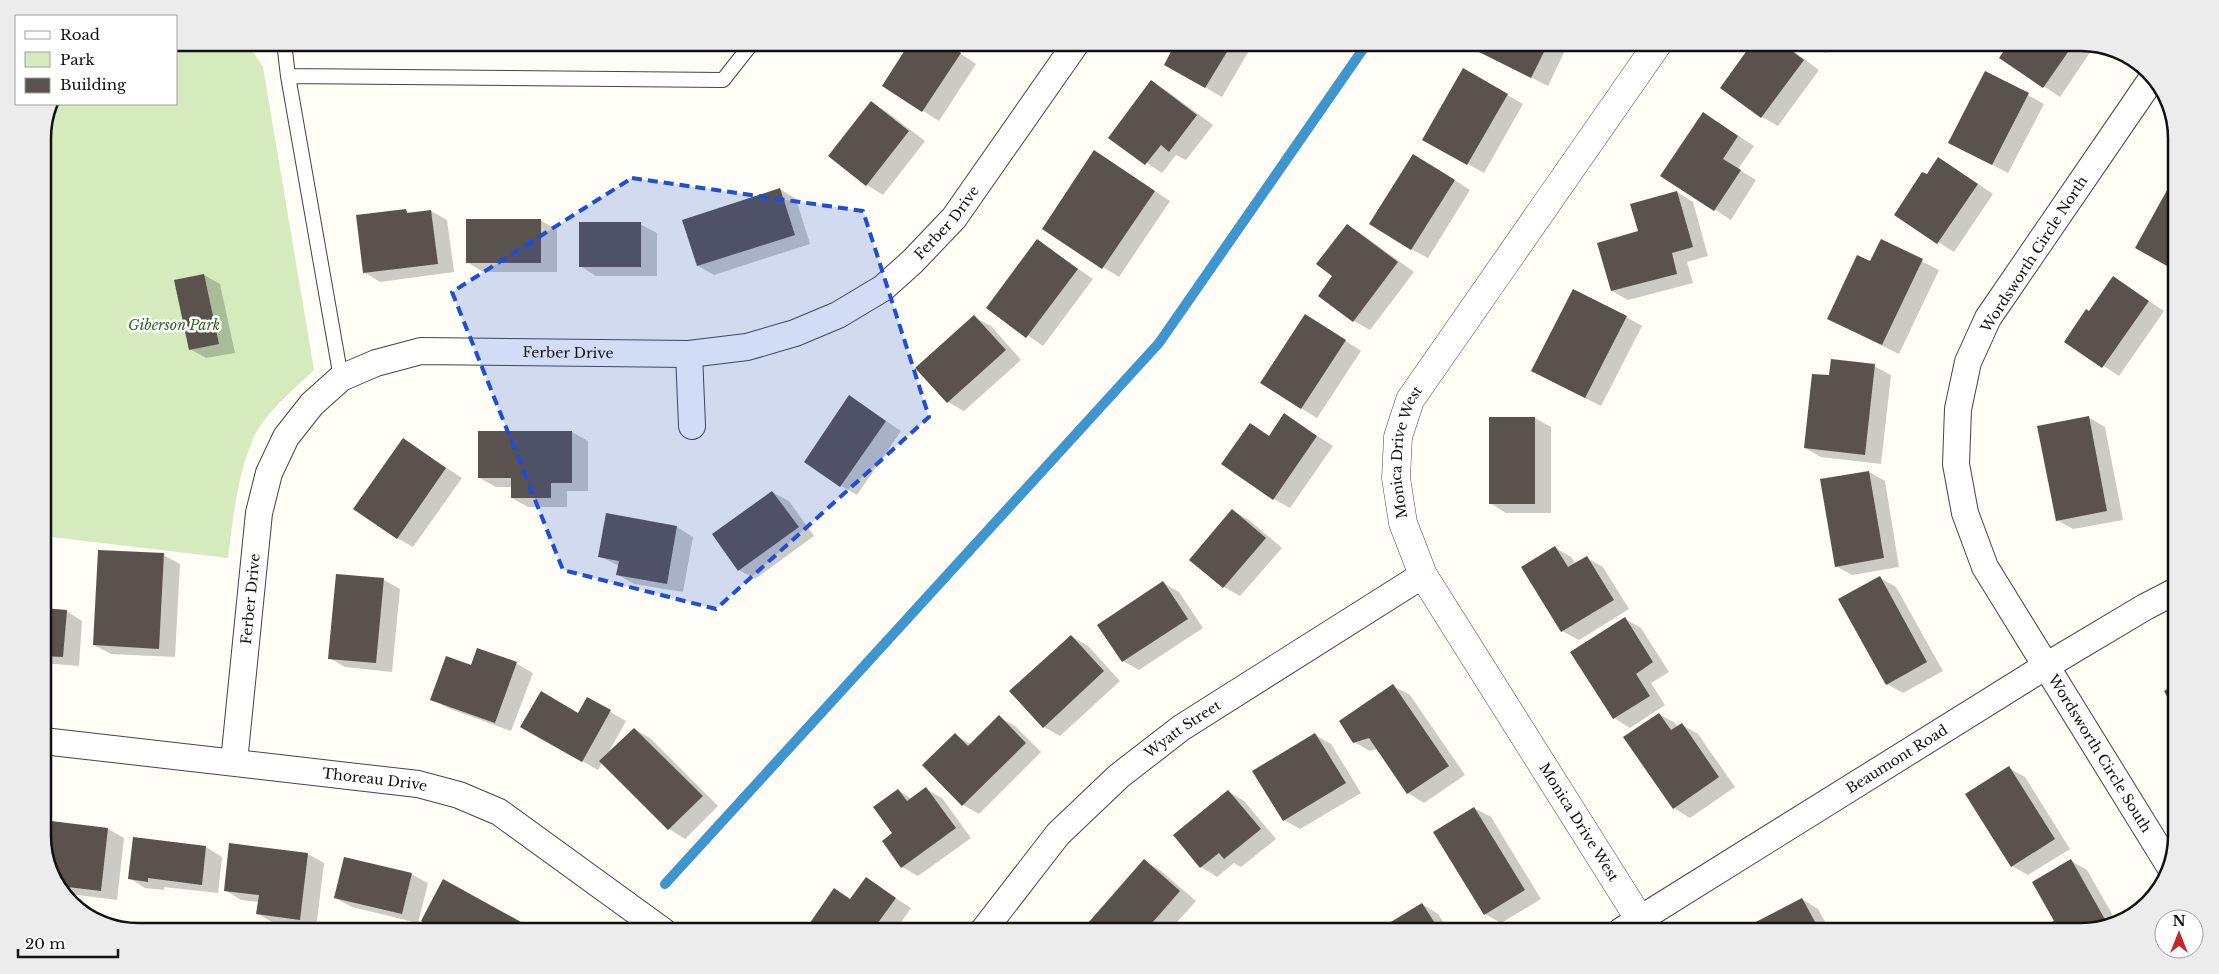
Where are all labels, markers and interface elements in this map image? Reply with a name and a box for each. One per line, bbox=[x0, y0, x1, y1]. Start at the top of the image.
legend bbox=[15, 15, 178, 105]
text: Road bbox=[60, 25, 100, 44]
text: Park bbox=[60, 50, 96, 69]
text: Building bbox=[60, 75, 127, 94]
street label: Wordsworth Circle North bbox=[1976, 172, 2092, 336]
street label: Ferber Drive bbox=[910, 182, 983, 263]
park label: Giberson Park bbox=[128, 316, 220, 334]
street label: Ferber Drive bbox=[522, 343, 614, 362]
street label: Monica Drive West bbox=[1387, 382, 1427, 520]
street label: Ferber Drive bbox=[237, 553, 264, 645]
street label: Wordsworth Circle South bbox=[2044, 670, 2156, 836]
street label: Wyatt Street bbox=[1140, 696, 1225, 763]
street label: Beaumont Road bbox=[1843, 720, 1951, 797]
street label: Monica Drive West bbox=[1535, 760, 1623, 885]
street label: Thoreau Drive bbox=[321, 764, 429, 795]
north arrow bbox=[2154, 909, 2204, 959]
text: N bbox=[2172, 912, 2186, 930]
scale bar bbox=[18, 926, 118, 958]
text: 20 m bbox=[25, 934, 65, 953]

